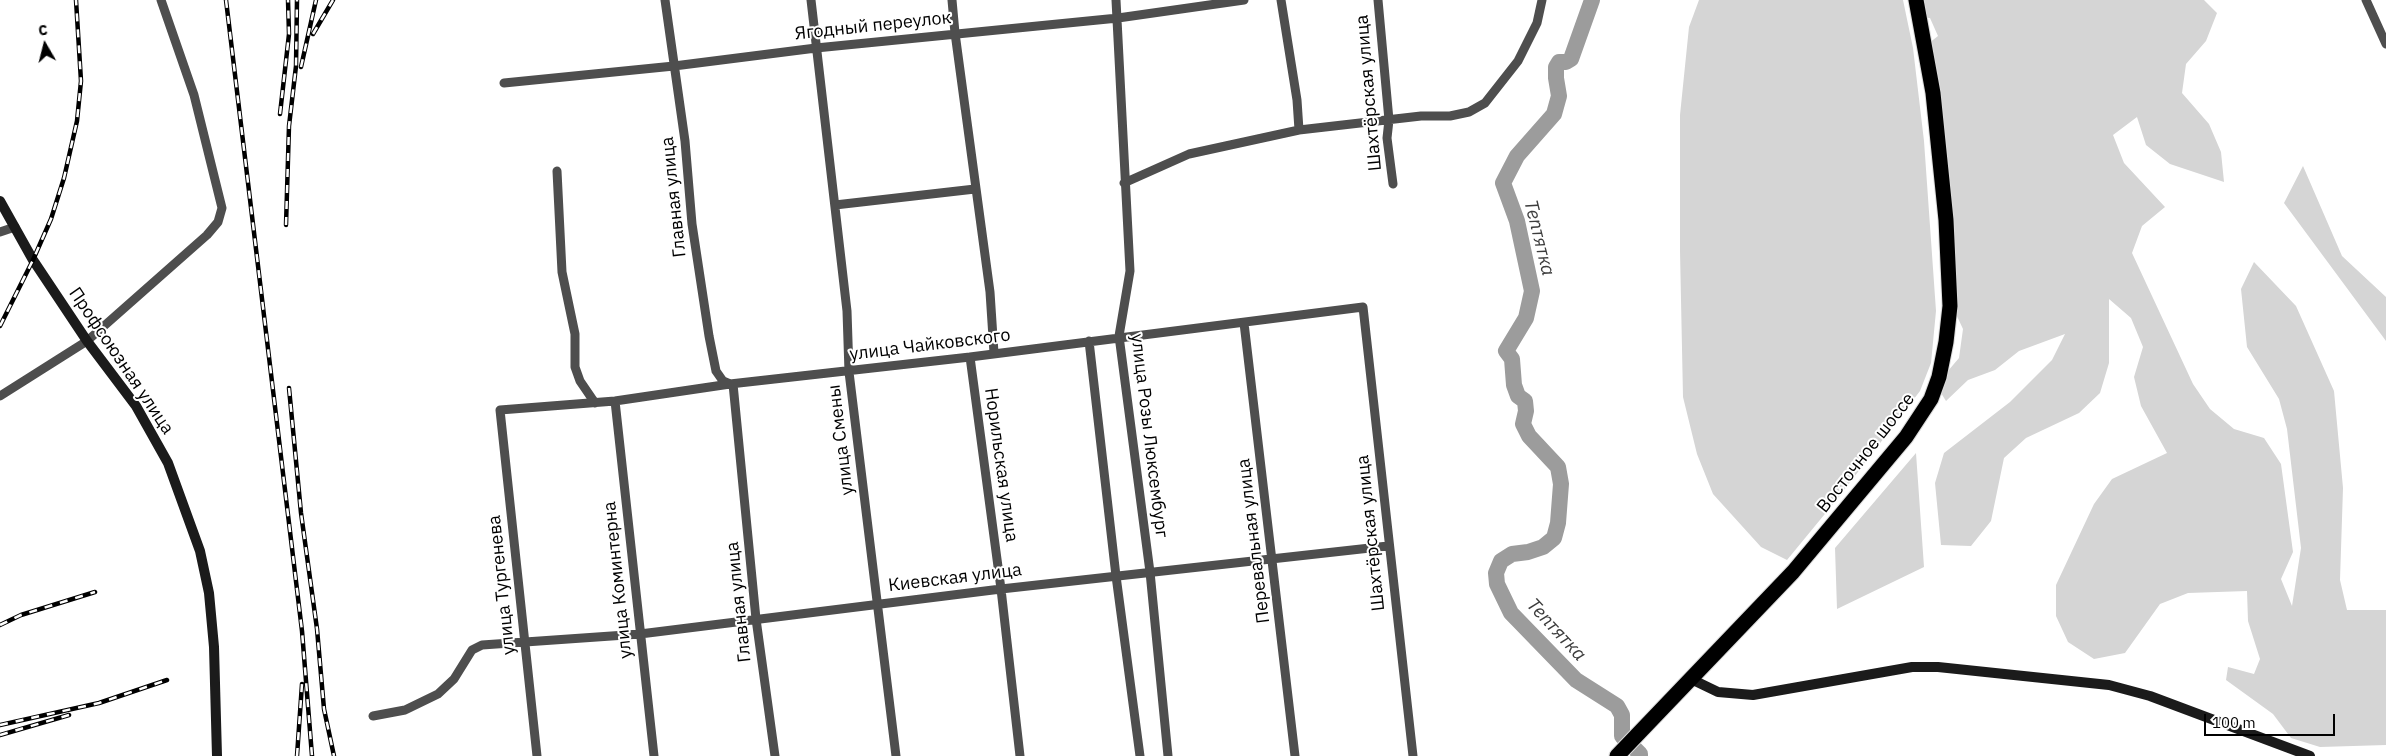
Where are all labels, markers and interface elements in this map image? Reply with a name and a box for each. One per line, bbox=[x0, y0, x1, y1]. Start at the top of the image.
street label: Ягодный переулок bbox=[794, 7, 952, 45]
street label: Шахтёрская улица bbox=[1351, 14, 1387, 172]
north arrow bbox=[20, 20, 70, 70]
text: С bbox=[37, 21, 49, 40]
street label: Главная улица bbox=[657, 136, 691, 258]
water label: Тептятка bbox=[1519, 198, 1559, 278]
street label: Профсоюзная улица bbox=[64, 283, 178, 439]
street label: улица Чайковского bbox=[848, 324, 1012, 366]
street label: улица Розы Люксембург bbox=[1126, 333, 1172, 539]
street label: улица Смены bbox=[823, 383, 859, 497]
street label: Норильская улица bbox=[979, 387, 1023, 543]
street label: Восточное шоссе bbox=[1813, 389, 1919, 517]
street label: Шахтёрская улица bbox=[1352, 454, 1390, 612]
street label: Перевальная улица bbox=[1233, 457, 1275, 625]
street label: улица Коминтерна bbox=[599, 500, 637, 660]
street label: улица Тургенева bbox=[484, 514, 520, 656]
street label: Главная улица bbox=[722, 541, 756, 663]
street label: Киевская улица bbox=[887, 559, 1023, 597]
water label: Тептятка bbox=[1521, 594, 1591, 666]
scale bar bbox=[2206, 704, 2337, 736]
text: 100 m bbox=[2212, 713, 2256, 732]

